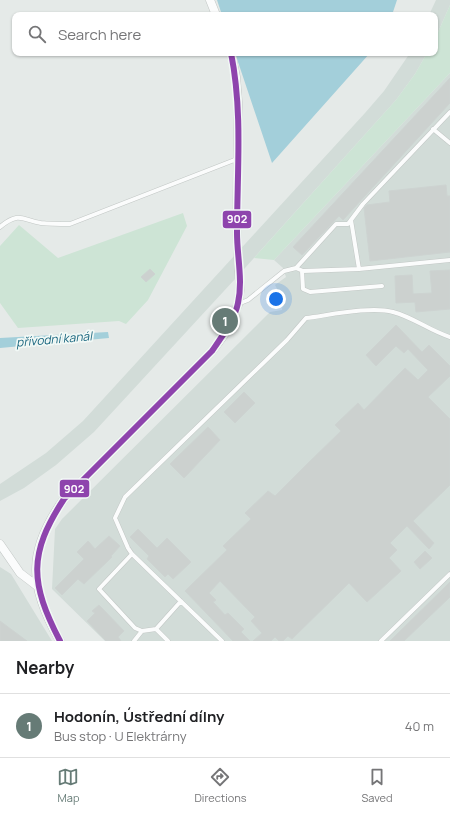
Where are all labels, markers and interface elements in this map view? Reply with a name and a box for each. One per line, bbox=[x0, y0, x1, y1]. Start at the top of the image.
search box bbox=[12, 12, 438, 56]
icon: search bbox=[26, 23, 48, 45]
text: Search here bbox=[58, 24, 141, 45]
line badge: 902 bbox=[222, 210, 252, 229]
text: 902 bbox=[227, 211, 247, 226]
your location bbox=[266, 289, 286, 309]
pin: 1 bbox=[212, 306, 238, 336]
water label: přívodní kanál bbox=[15, 327, 95, 351]
line badge: 902 bbox=[59, 479, 90, 498]
text: 902 bbox=[64, 481, 84, 496]
text: Nearby bbox=[16, 656, 74, 679]
text: Hodonín, Ústřední dílny bbox=[54, 706, 224, 727]
text: 1 bbox=[26, 717, 32, 735]
text: 40 m bbox=[405, 717, 434, 735]
text: Bus stop · U Elektrárny bbox=[54, 727, 187, 745]
tab: Map bbox=[57, 766, 79, 805]
tab: Directions bbox=[194, 766, 247, 805]
tab: Saved bbox=[362, 766, 393, 805]

